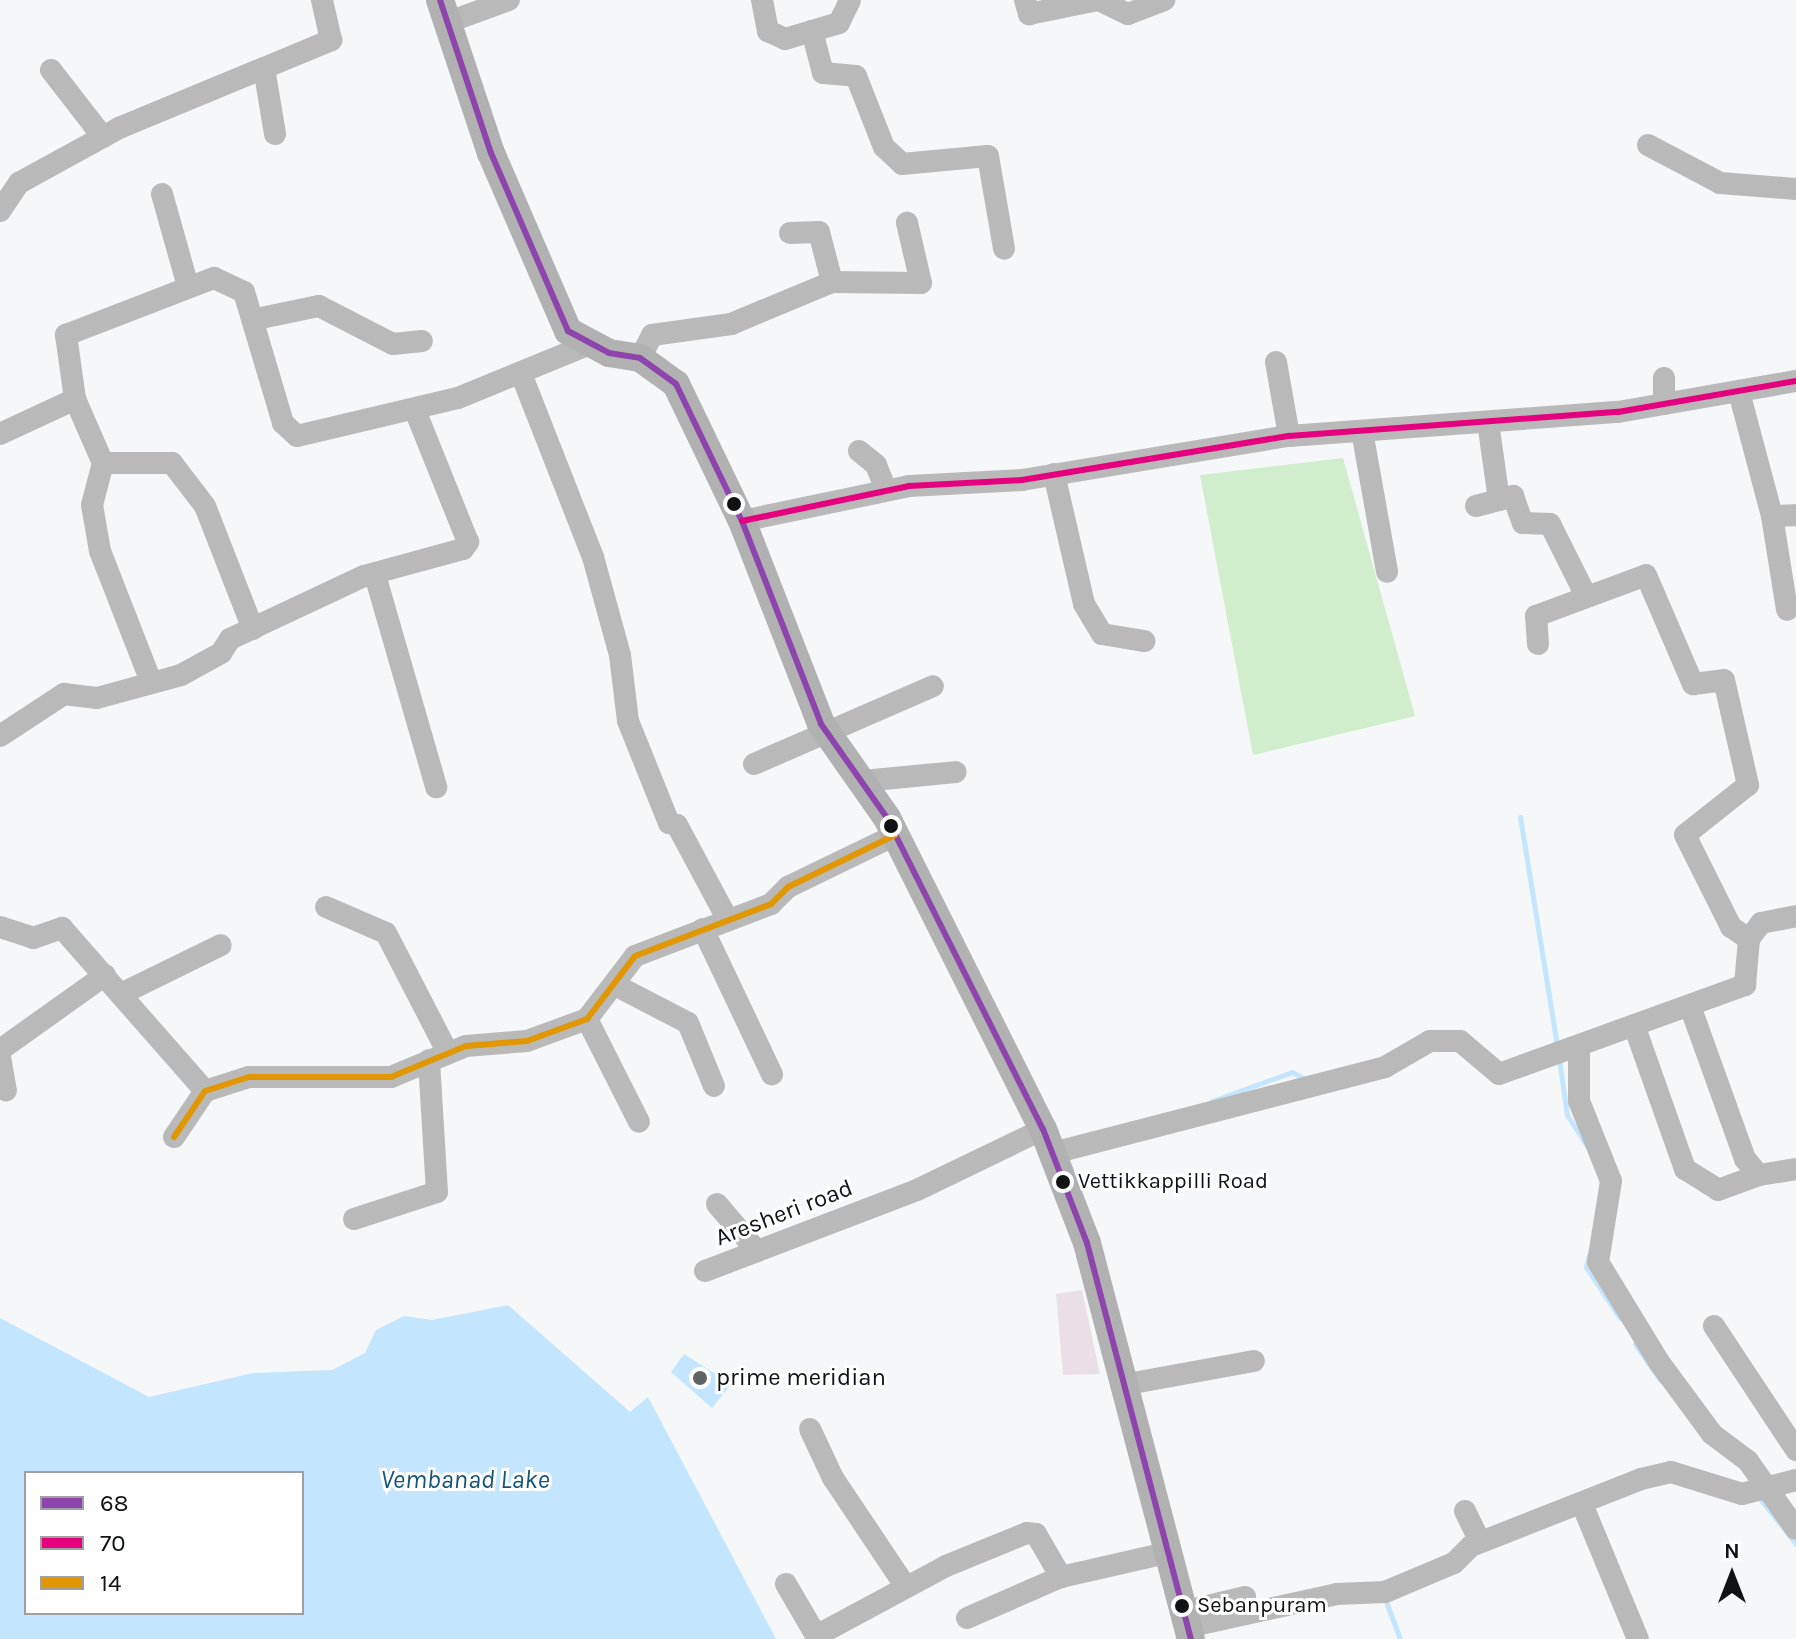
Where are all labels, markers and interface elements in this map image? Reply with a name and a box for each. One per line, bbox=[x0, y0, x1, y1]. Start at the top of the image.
unlabelled marker bbox=[726, 496, 742, 512]
unlabelled marker bbox=[883, 818, 899, 834]
place label: Vettikkappilli Road bbox=[1078, 1169, 1268, 1195]
street label: Aresheri road bbox=[711, 1174, 857, 1252]
marker: Vettikkappilli Road bbox=[1055, 1174, 1071, 1190]
place label: prime meridian bbox=[716, 1364, 886, 1392]
marker: prime meridian bbox=[691, 1369, 709, 1387]
water label: Vembanad Lake bbox=[380, 1464, 550, 1496]
legend bbox=[24, 1471, 304, 1615]
text: 68 bbox=[100, 1489, 129, 1517]
text: 70 bbox=[100, 1529, 126, 1557]
north arrow bbox=[1692, 1535, 1772, 1615]
text: N bbox=[1724, 1538, 1740, 1564]
text: 14 bbox=[100, 1569, 121, 1597]
place label: Sebanpuram bbox=[1197, 1593, 1327, 1619]
marker: Sebanpuram bbox=[1174, 1598, 1190, 1614]

